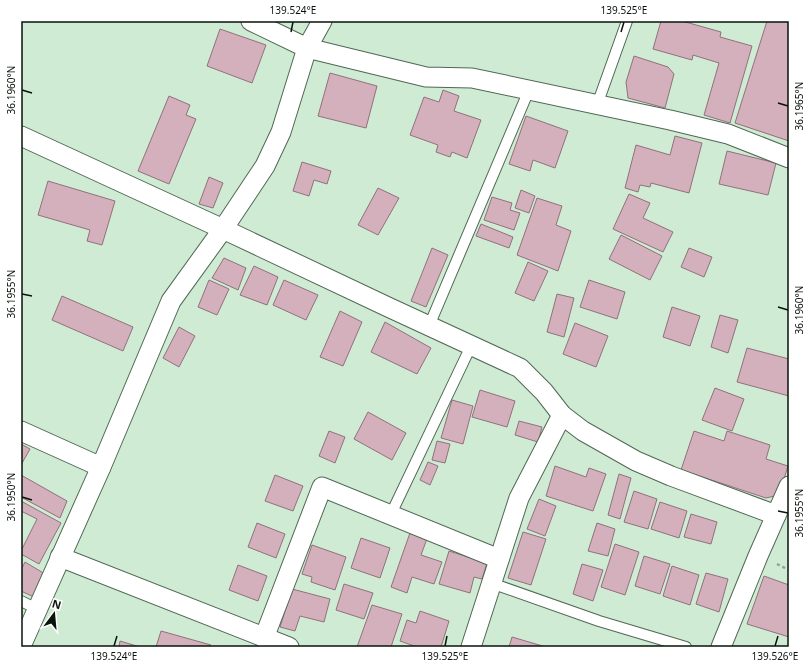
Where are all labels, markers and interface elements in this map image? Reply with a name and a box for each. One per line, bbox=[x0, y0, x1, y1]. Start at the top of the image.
text: 139.524°E bbox=[270, 3, 316, 17]
text: 139.525°E bbox=[601, 3, 647, 17]
text: 36.1960°N bbox=[4, 66, 18, 114]
text: 36.1965°N bbox=[792, 82, 806, 130]
text: 36.1955°N bbox=[4, 270, 18, 318]
text: 36.1960°N bbox=[792, 286, 806, 334]
text: 36.1950°N bbox=[4, 473, 18, 521]
text: 36.1955°N bbox=[792, 489, 806, 537]
north arrow bbox=[34, 594, 74, 634]
text: N bbox=[51, 595, 63, 612]
text: 139.524°E bbox=[91, 649, 137, 663]
text: 139.525°E bbox=[422, 649, 468, 663]
text: 139.526°E bbox=[752, 649, 798, 663]

